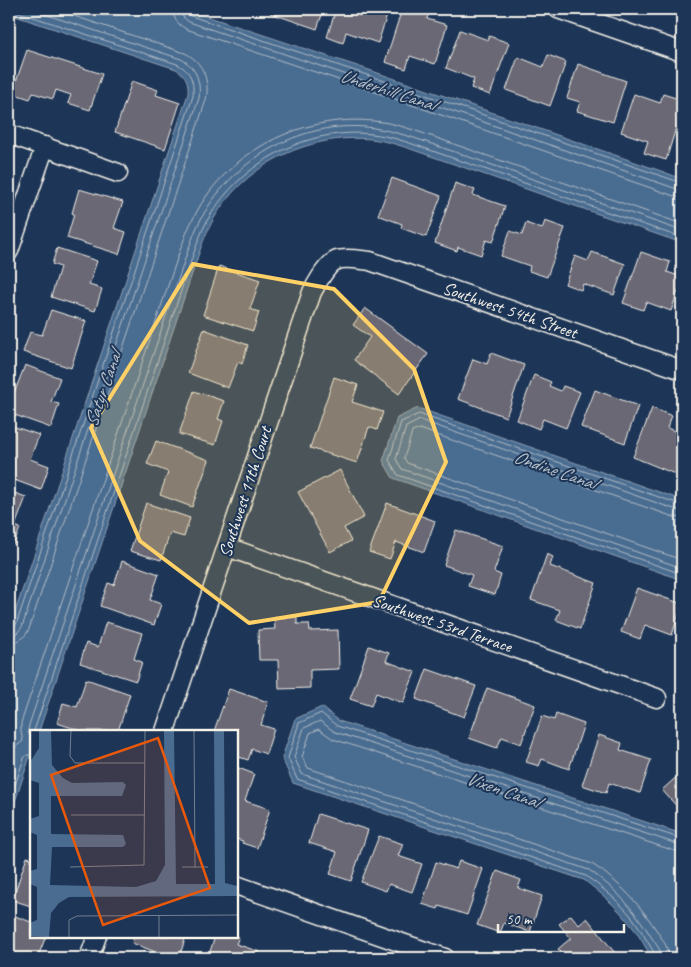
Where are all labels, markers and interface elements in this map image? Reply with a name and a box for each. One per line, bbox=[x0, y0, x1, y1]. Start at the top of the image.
water label: Underhill Canal bbox=[337, 63, 445, 119]
street label: Southwest 54th Street bbox=[440, 277, 582, 344]
water label: Satyr Canal bbox=[79, 342, 129, 430]
street label: Southwest 11th Court bbox=[214, 422, 277, 560]
water label: Ondine Canal bbox=[511, 445, 605, 497]
street label: Southwest 53rd Terrace bbox=[369, 589, 516, 658]
inset map bbox=[30, 730, 238, 937]
water label: Vixen Canal bbox=[463, 766, 549, 816]
scale bar bbox=[498, 902, 625, 934]
text: 50 m bbox=[506, 910, 533, 929]

